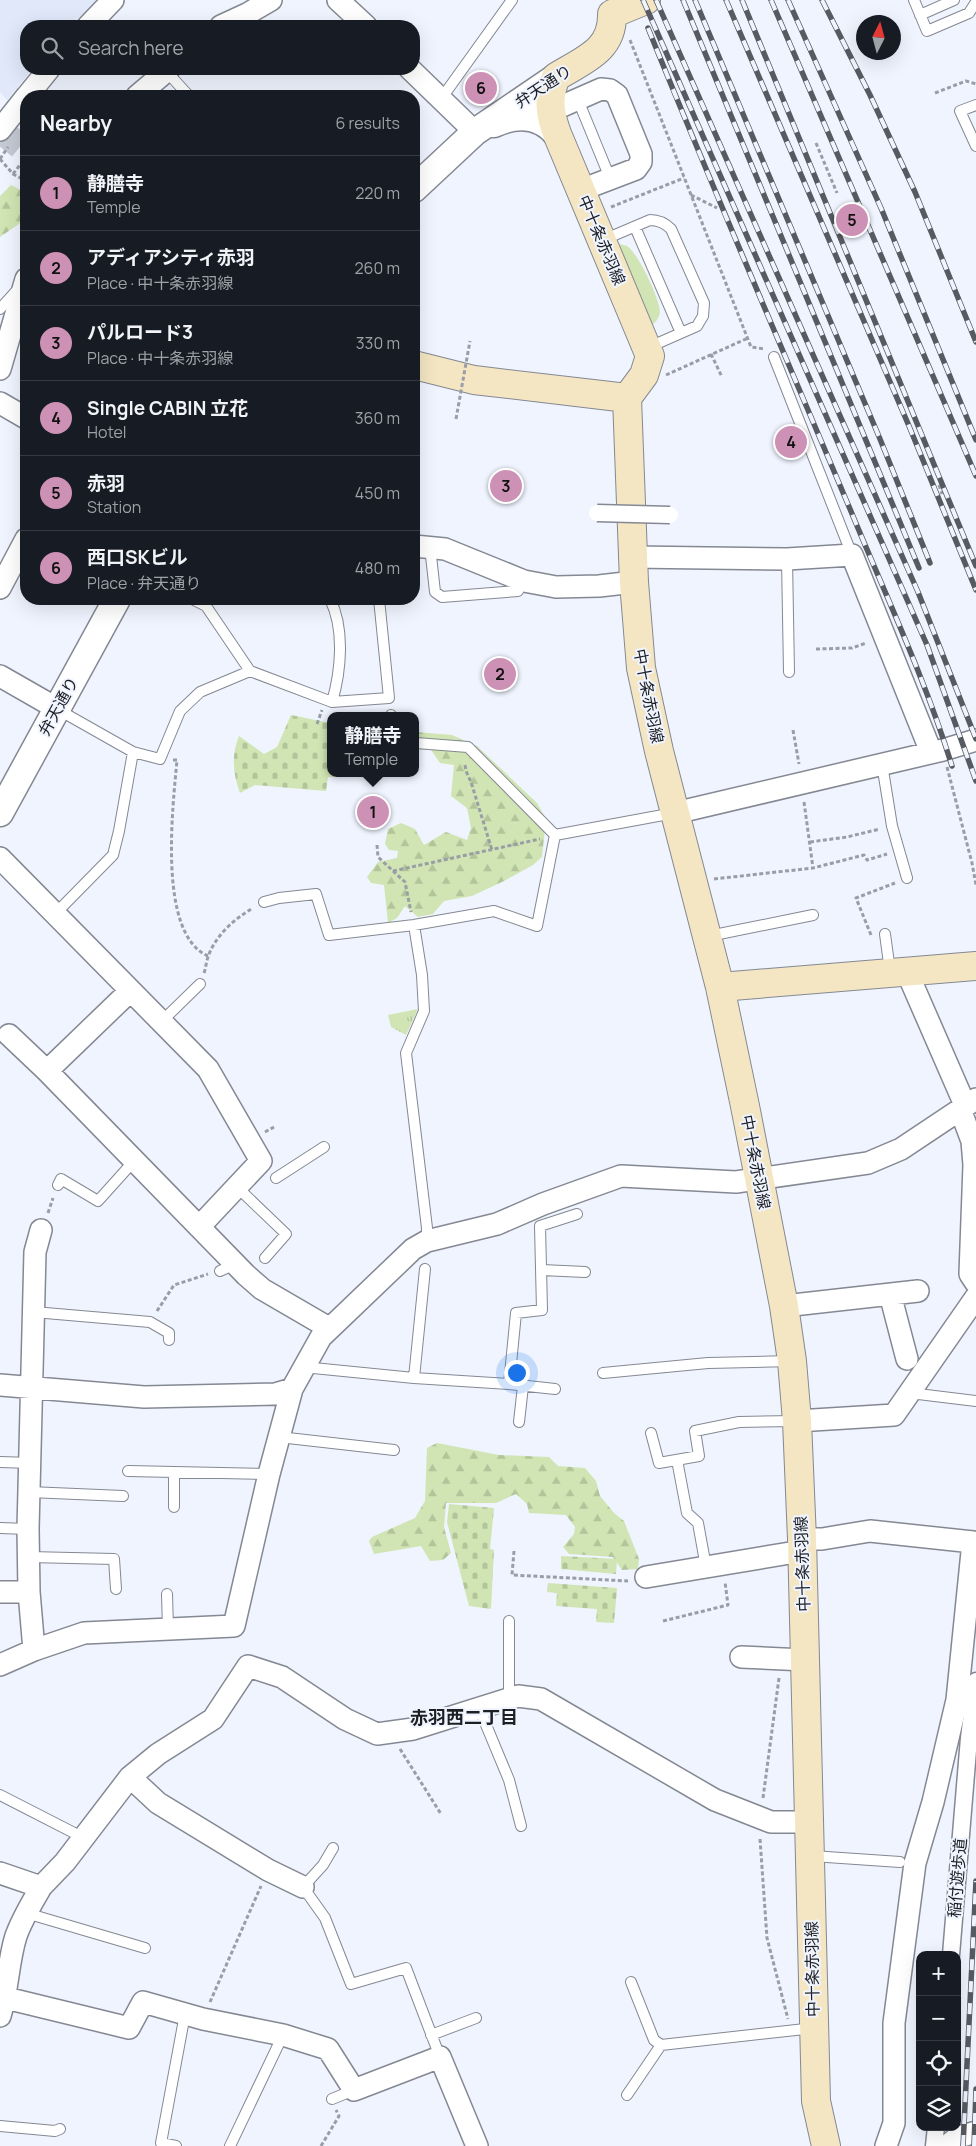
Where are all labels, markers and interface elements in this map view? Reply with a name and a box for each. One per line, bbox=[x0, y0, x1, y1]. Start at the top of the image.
north arrow bbox=[856, 15, 901, 60]
search box bbox=[20, 20, 420, 75]
icon: search bbox=[38, 34, 66, 62]
text: Search here bbox=[78, 35, 184, 61]
street label: 弁天通り bbox=[510, 59, 576, 113]
pin: 6 bbox=[465, 69, 497, 107]
text: Nearby bbox=[40, 109, 112, 137]
text: 6 results bbox=[335, 112, 400, 134]
text: 静膳寺 bbox=[87, 170, 144, 196]
text: 1 bbox=[52, 182, 60, 204]
text: 220 m bbox=[355, 182, 400, 204]
street label: 中十条赤羽線 bbox=[573, 192, 631, 288]
text: Temple bbox=[87, 196, 141, 218]
pin: 5 bbox=[836, 201, 868, 239]
text: アディアシティ赤羽 bbox=[87, 244, 255, 270]
text: 2 bbox=[51, 257, 61, 279]
text: 260 m bbox=[354, 257, 400, 279]
text: Place · 中十条赤羽線 bbox=[87, 272, 233, 294]
text: パルロード3 bbox=[87, 319, 193, 345]
text: 3 bbox=[51, 332, 61, 354]
text: 330 m bbox=[356, 332, 400, 354]
text: Place · 中十条赤羽線 bbox=[87, 347, 233, 369]
text: Single CABIN 立花 bbox=[87, 395, 248, 421]
text: 4 bbox=[51, 407, 61, 429]
text: 360 m bbox=[355, 407, 400, 429]
text: Hotel bbox=[87, 421, 127, 443]
pin: 4 bbox=[775, 423, 807, 461]
pin: 3 bbox=[490, 467, 522, 505]
text: 赤羽 bbox=[87, 470, 125, 496]
text: 5 bbox=[51, 482, 61, 504]
text: 450 m bbox=[355, 482, 400, 504]
text: Station bbox=[87, 496, 141, 518]
text: 西口SKビル bbox=[87, 544, 188, 570]
text: 6 bbox=[51, 557, 61, 579]
text: 480 m bbox=[355, 557, 400, 579]
text: Place · 弁天通り bbox=[87, 572, 201, 594]
street label: 中十条赤羽線 bbox=[629, 647, 669, 745]
pin: 2 bbox=[484, 655, 516, 693]
street label: 弁天通り bbox=[33, 673, 83, 739]
popup bbox=[327, 712, 419, 777]
text: 静膳寺 bbox=[344, 722, 402, 748]
text: Temple bbox=[344, 748, 398, 770]
pin: 1 bbox=[357, 793, 389, 831]
street label: 中十条赤羽線 bbox=[736, 1113, 776, 1211]
your location bbox=[504, 1360, 530, 1386]
street label: 中十条赤羽線 bbox=[789, 1516, 815, 1612]
district label: 赤羽西二丁目 bbox=[410, 1705, 518, 1729]
street label: 稲付遊歩道 bbox=[943, 1837, 971, 1919]
street label: 中十条赤羽線 bbox=[800, 1921, 824, 2017]
map controls bbox=[916, 1951, 961, 2131]
button: + bbox=[916, 1951, 961, 1996]
button: − bbox=[916, 1996, 961, 2041]
button: locate bbox=[916, 2041, 961, 2086]
button: layers bbox=[916, 2086, 961, 2131]

